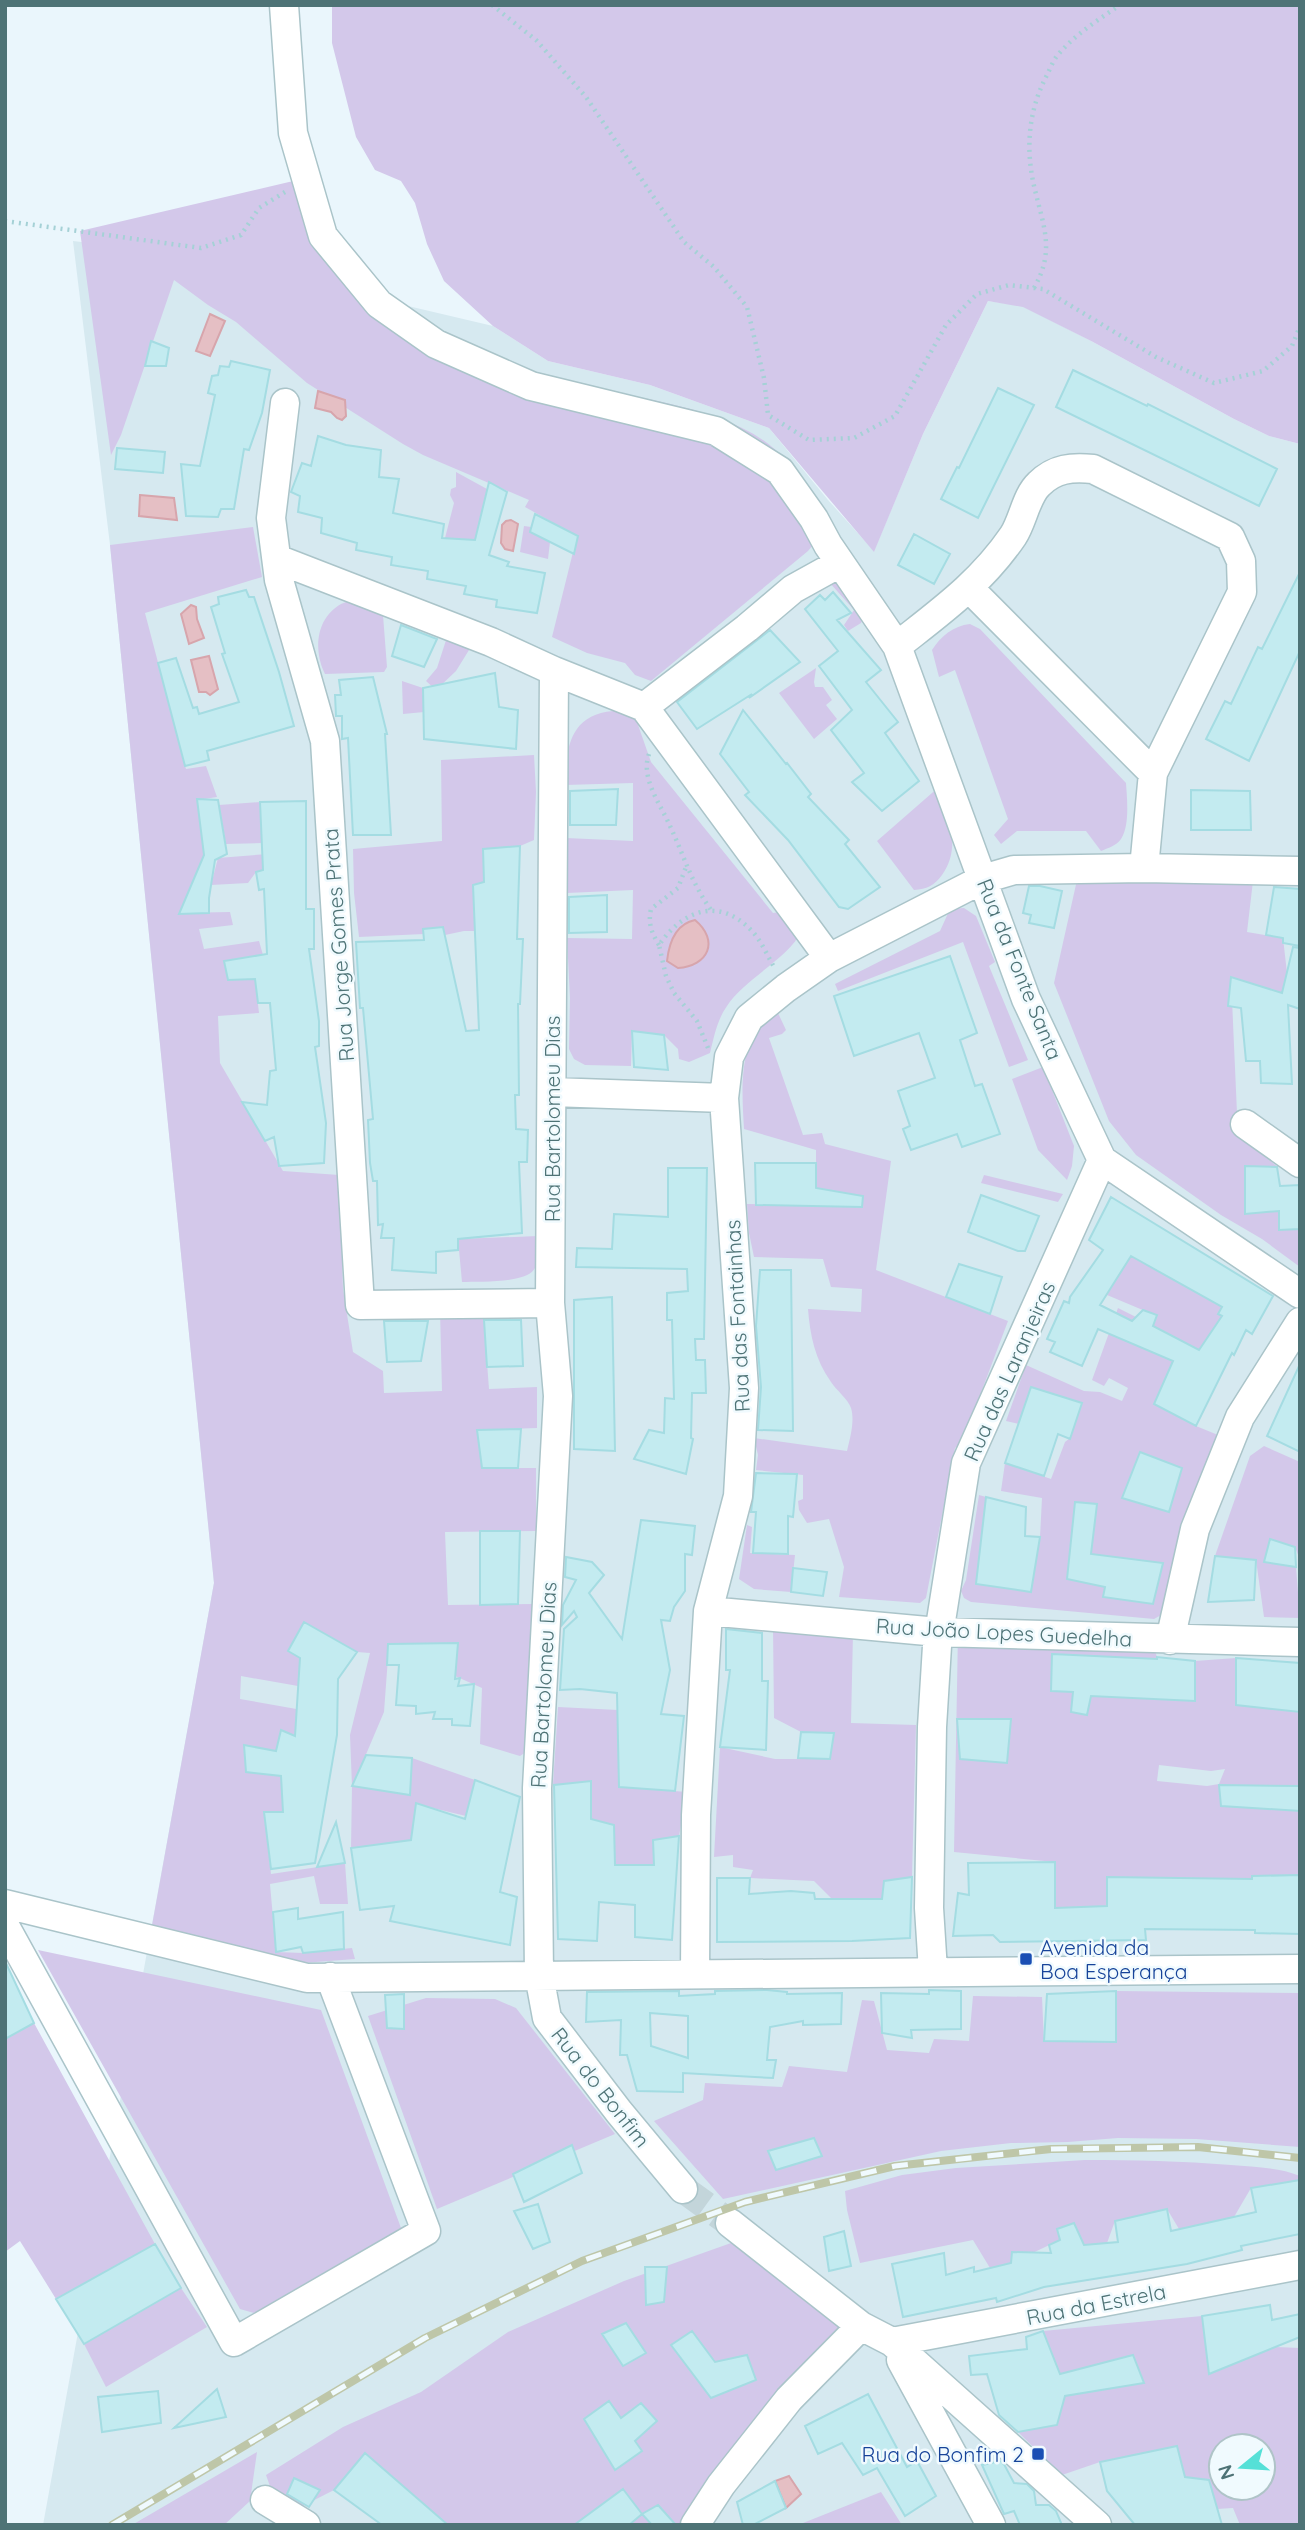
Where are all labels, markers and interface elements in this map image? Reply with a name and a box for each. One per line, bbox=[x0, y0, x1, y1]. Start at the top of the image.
street label: Rua Jorge Gomes Prata bbox=[317, 827, 359, 1063]
street label: Rua da Fonte Santa bbox=[972, 875, 1068, 1063]
street label: Rua Bartolomeu Dias bbox=[539, 1016, 565, 1222]
street label: Rua das Fontainhas bbox=[719, 1219, 755, 1413]
street label: Rua das Laranjeiras bbox=[958, 1277, 1060, 1465]
street label: Rua Bartolomeu Dias bbox=[525, 1581, 561, 1789]
street label: Rua João Lopes Guedelha bbox=[875, 1612, 1133, 1652]
place label: Avenida da Boa Esperança bbox=[1040, 1934, 1187, 1984]
marker: Avenida da Boa Esperança bbox=[1018, 1951, 1034, 1967]
street label: Rua do Bonfim bbox=[546, 2022, 656, 2152]
street label: Rua da Estrela bbox=[1024, 2278, 1168, 2330]
north arrow bbox=[1207, 2432, 1277, 2502]
place label: Rua do Bonfim 2 bbox=[862, 2441, 1024, 2467]
marker: Rua do Bonfim 2 bbox=[1030, 2446, 1046, 2462]
text: N bbox=[1212, 2462, 1239, 2483]

